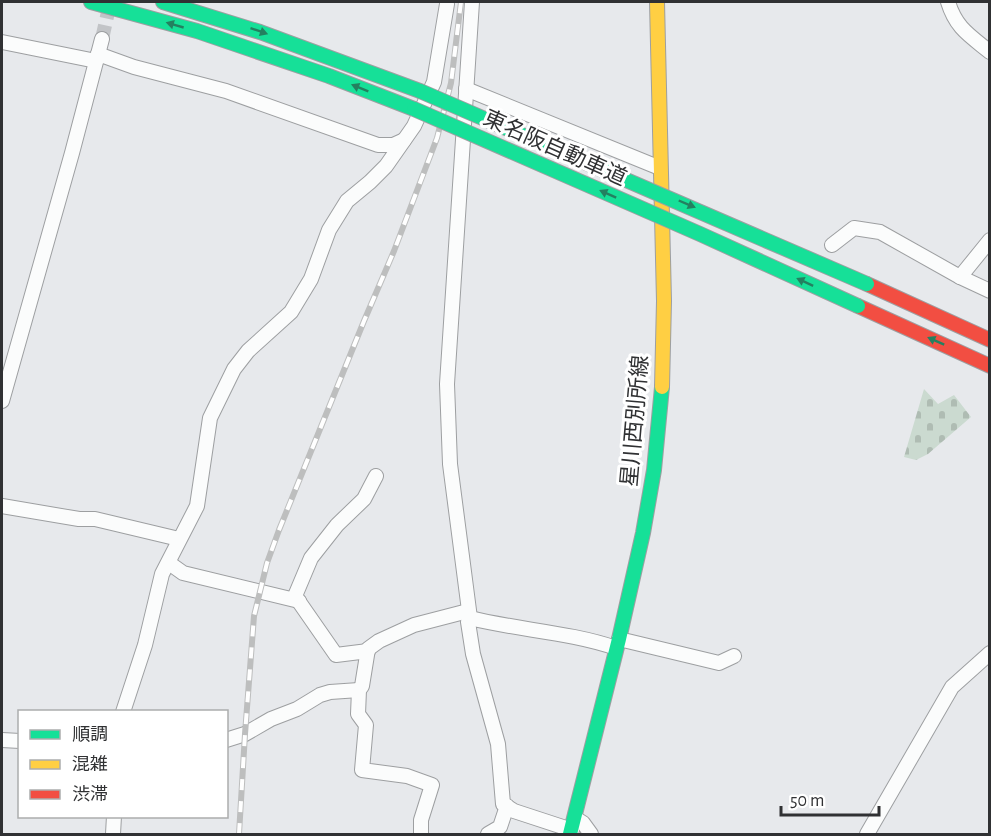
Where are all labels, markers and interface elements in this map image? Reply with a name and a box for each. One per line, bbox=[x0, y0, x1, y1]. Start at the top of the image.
one-way arrow bbox=[166, 20, 184, 29]
one-way arrow bbox=[250, 27, 268, 37]
one-way arrow bbox=[351, 83, 369, 92]
street label: 東名阪自動車道 bbox=[480, 106, 630, 189]
one-way arrow bbox=[599, 188, 617, 198]
one-way arrow bbox=[678, 199, 696, 209]
one-way arrow bbox=[797, 277, 814, 286]
one-way arrow bbox=[928, 337, 945, 346]
street label: 星川西別所線 bbox=[617, 354, 652, 488]
legend bbox=[18, 710, 228, 818]
text: 順調 bbox=[72, 726, 108, 744]
text: 混雑 bbox=[72, 754, 108, 774]
scale bar bbox=[781, 779, 878, 817]
text: 渋滞 bbox=[72, 785, 108, 804]
text: 50 m bbox=[790, 792, 824, 810]

